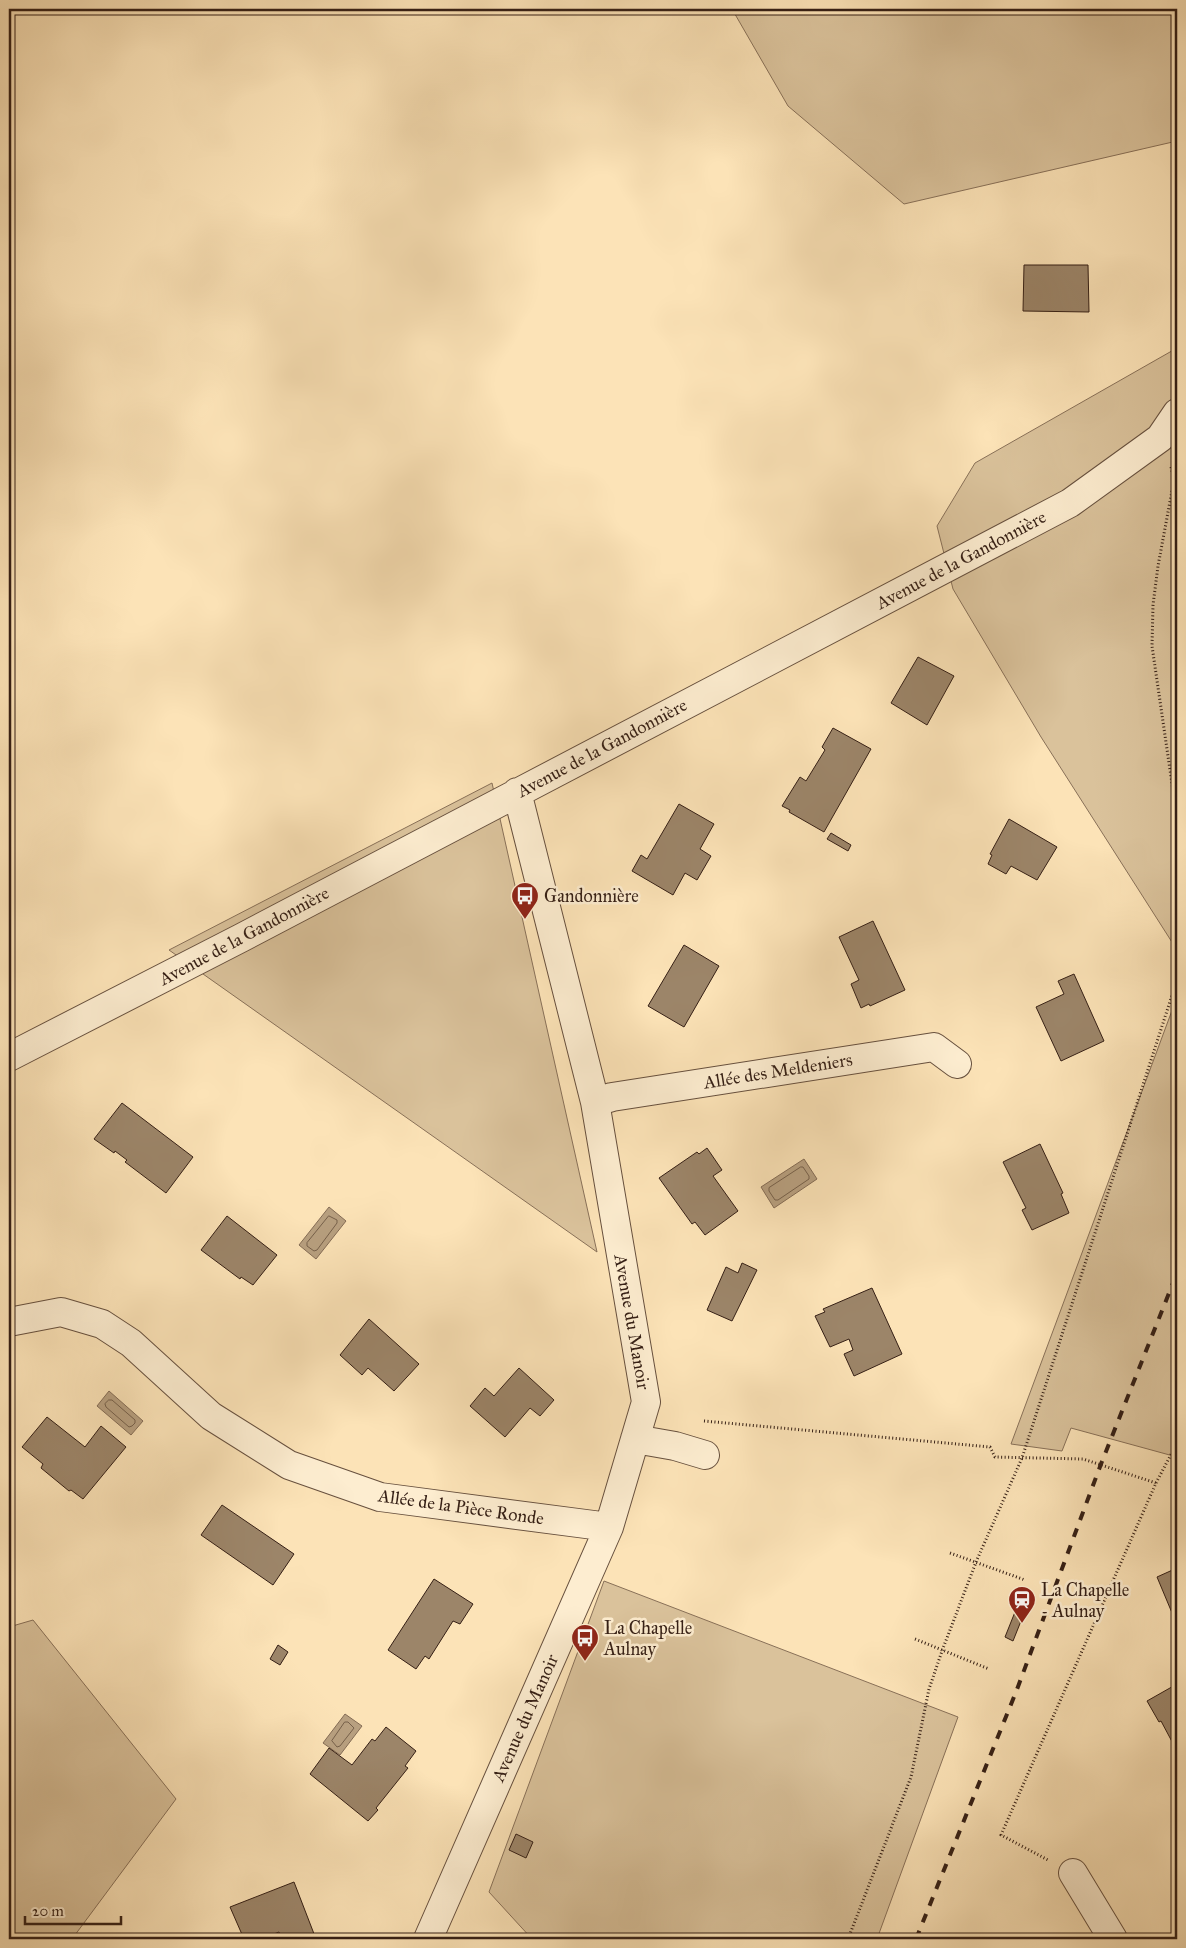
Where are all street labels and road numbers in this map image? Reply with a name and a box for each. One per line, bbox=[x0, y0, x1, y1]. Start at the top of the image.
street label: Avenue de la Gandonnière bbox=[871, 506, 1050, 615]
street label: Avenue de la Gandonnière bbox=[512, 694, 691, 803]
street label: Avenue de la Gandonnière bbox=[154, 882, 333, 991]
street label: Allée des Meldeniers bbox=[701, 1048, 854, 1094]
street label: Avenue du Manoir bbox=[609, 1252, 655, 1392]
street label: Allée de la Pièce Ronde bbox=[376, 1484, 545, 1530]
street label: Avenue du Manoir bbox=[487, 1651, 563, 1786]

